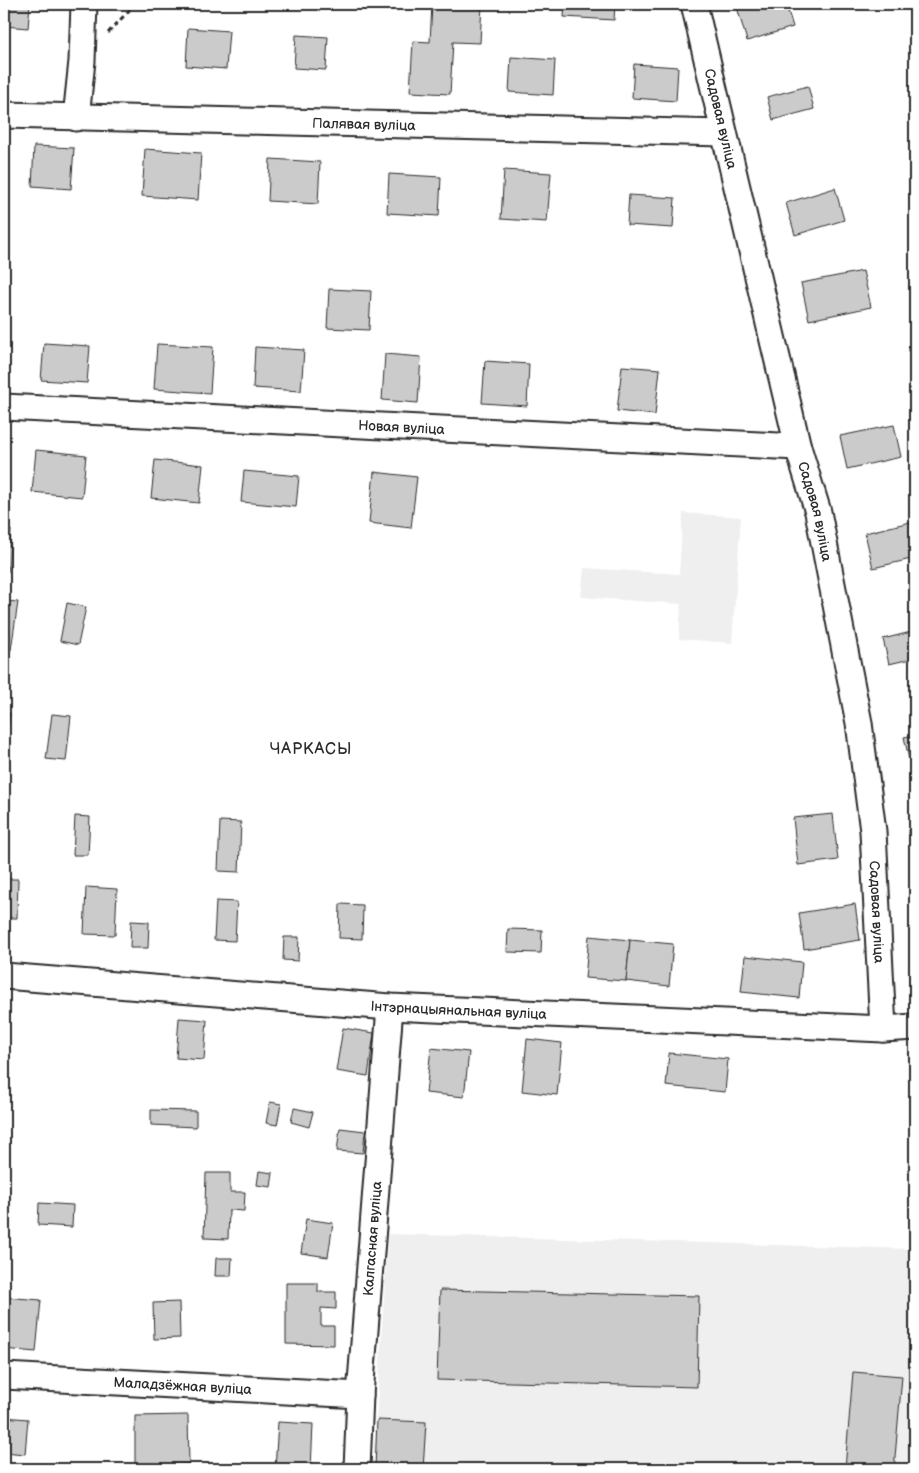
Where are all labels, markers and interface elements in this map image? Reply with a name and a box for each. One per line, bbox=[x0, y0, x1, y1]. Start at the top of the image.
street label: Садовая вуліца bbox=[700, 67, 741, 172]
street label: Палявая вуліца bbox=[312, 115, 417, 134]
street label: Новая вуліца bbox=[358, 417, 446, 438]
street label: Садовая вуліца bbox=[794, 460, 836, 564]
district label: ЧАРКАСЫ bbox=[270, 740, 352, 759]
street label: Садовая вуліца bbox=[866, 860, 888, 964]
street label: Інтэрнацыянальная вуліца bbox=[370, 997, 548, 1023]
street label: Калгасная вуліца bbox=[360, 1180, 386, 1297]
street label: Маладзёжная вуліца bbox=[113, 1374, 253, 1398]

